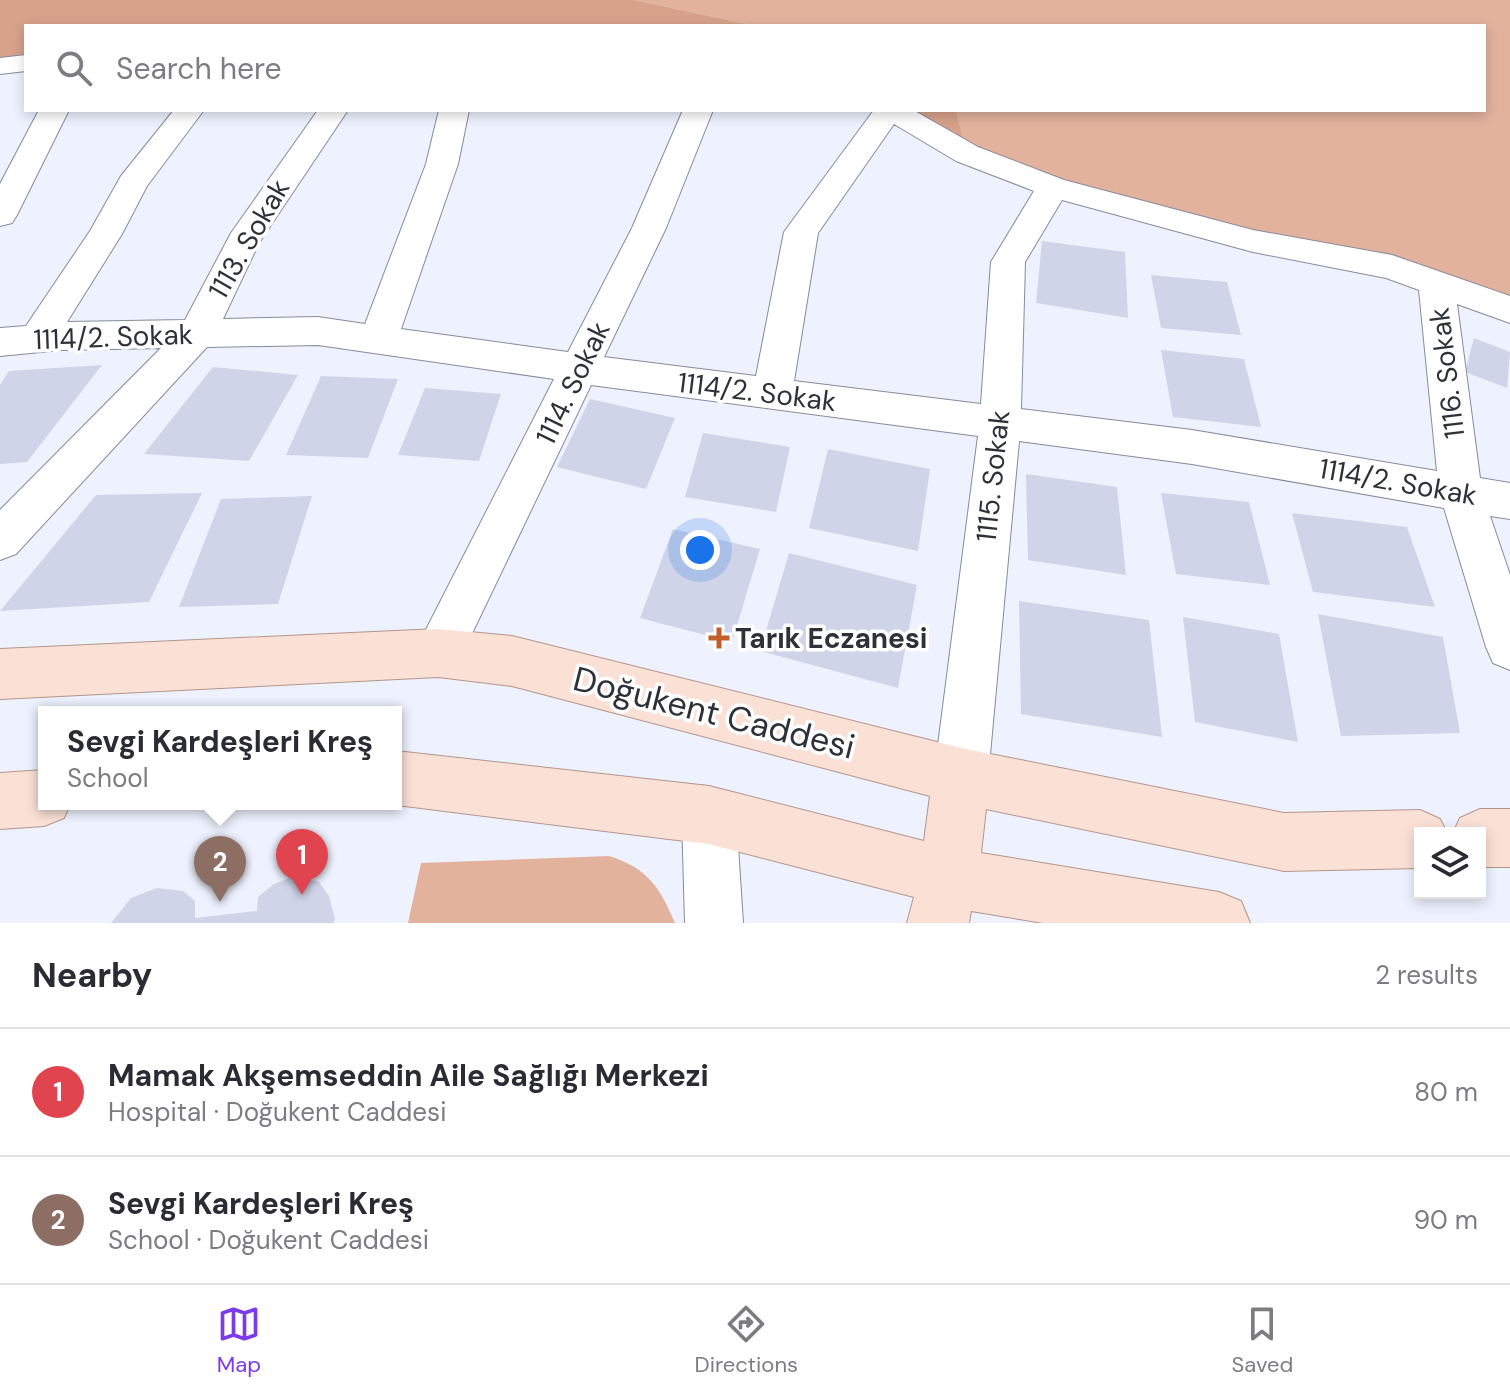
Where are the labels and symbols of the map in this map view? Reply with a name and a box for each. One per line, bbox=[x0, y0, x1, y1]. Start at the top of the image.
street label: 1113. Sokak bbox=[200, 173, 298, 305]
street label: 1116. Sokak bbox=[1421, 305, 1473, 441]
street label: 1114. Sokak bbox=[527, 315, 619, 451]
street label: 1114/2. Sokak bbox=[33, 316, 193, 358]
street label: 1114/2. Sokak bbox=[676, 364, 838, 420]
street label: 1115. Sokak bbox=[968, 408, 1018, 544]
street label: 1114/2. Sokak bbox=[1316, 450, 1480, 514]
your location bbox=[680, 530, 720, 570]
place label: Tarık Eczanesi bbox=[735, 620, 928, 657]
marker: Tarık Eczanesi bbox=[710, 629, 728, 647]
street label: Doğukent Caddesi bbox=[569, 656, 859, 770]
pin: 1 bbox=[276, 829, 328, 895]
pin: 2 bbox=[194, 836, 246, 902]

